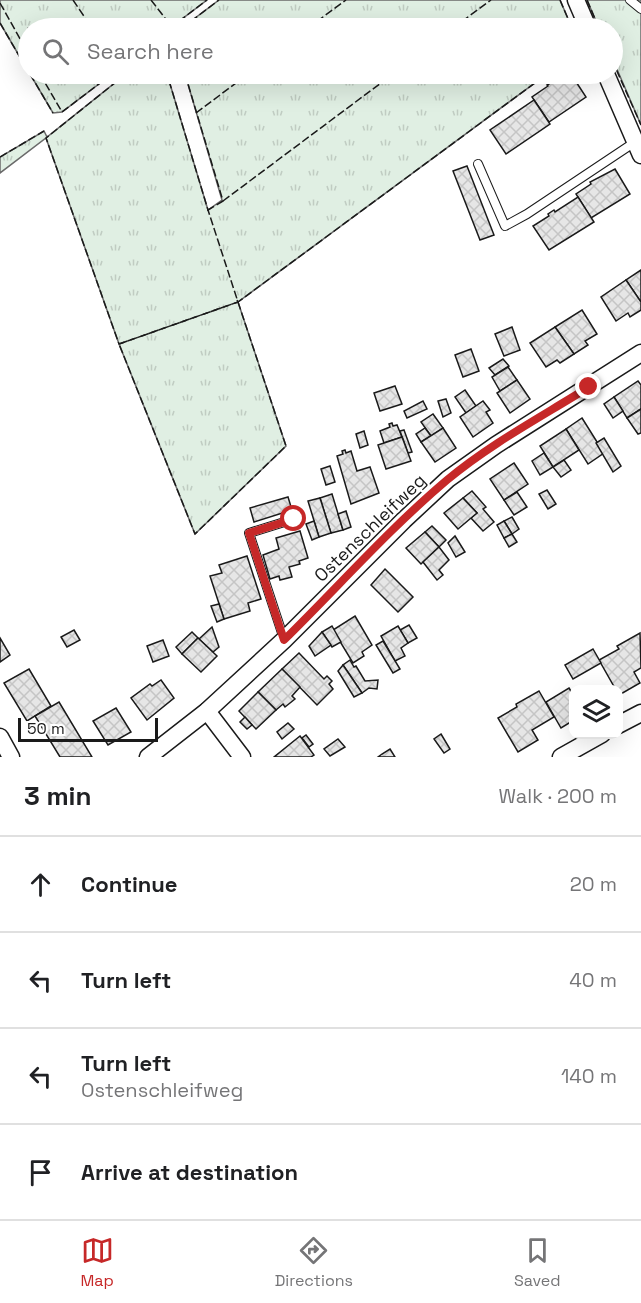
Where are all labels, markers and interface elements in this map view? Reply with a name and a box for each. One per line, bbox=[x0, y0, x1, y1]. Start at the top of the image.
search box bbox=[18, 18, 623, 84]
icon: search bbox=[39, 35, 72, 68]
text: Search here bbox=[87, 37, 214, 65]
route end bbox=[575, 373, 601, 399]
street label: Ostenschleifweg bbox=[309, 469, 430, 587]
route start bbox=[280, 505, 306, 531]
map controls bbox=[569, 685, 623, 739]
button: layers bbox=[569, 685, 623, 739]
scale bar bbox=[18, 715, 158, 742]
text: 50 m bbox=[27, 718, 65, 739]
text: 3 min bbox=[24, 779, 92, 813]
text: Walk · 200 m bbox=[498, 783, 617, 809]
icon: ahead bbox=[24, 868, 57, 901]
text: Continue bbox=[81, 870, 177, 898]
text: 20 m bbox=[570, 871, 617, 897]
icon: left bbox=[24, 964, 57, 997]
text: Turn left bbox=[81, 966, 171, 994]
text: 40 m bbox=[569, 967, 617, 993]
text: Turn left bbox=[81, 1049, 171, 1077]
icon: left bbox=[24, 1060, 57, 1093]
text: 140 m bbox=[561, 1063, 617, 1089]
text: Ostenschleifweg bbox=[81, 1077, 243, 1103]
icon: arrive bbox=[24, 1156, 57, 1189]
text: Arrive at destination bbox=[81, 1158, 298, 1186]
tab: Map bbox=[80, 1234, 114, 1291]
tab: Directions bbox=[275, 1234, 353, 1291]
tab: Saved bbox=[514, 1234, 561, 1291]

